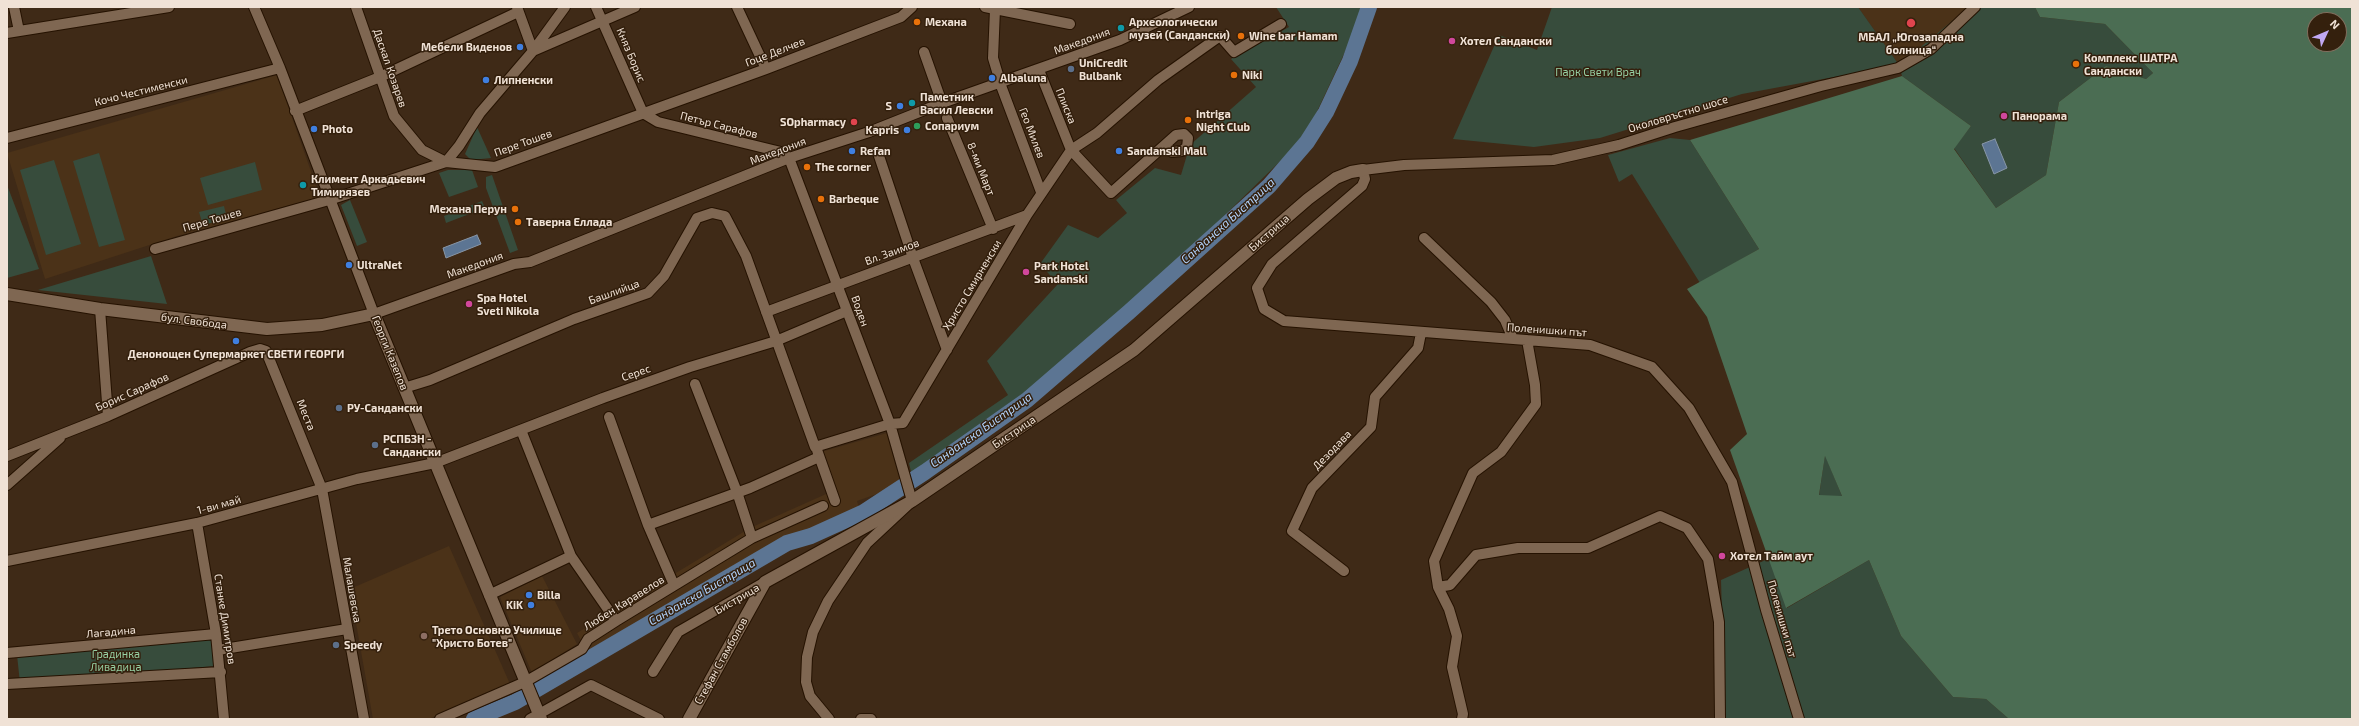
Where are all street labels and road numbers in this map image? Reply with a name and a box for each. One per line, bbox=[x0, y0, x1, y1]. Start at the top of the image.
street label: Македония bbox=[1052, 25, 1112, 57]
street label: Княз Борис bbox=[614, 26, 648, 84]
street label: Даскал Козарев bbox=[370, 27, 410, 109]
street label: Гоце Делчев bbox=[743, 35, 807, 69]
street label: Кочо Честименски bbox=[93, 73, 189, 109]
street label: Плиска bbox=[1053, 86, 1079, 126]
street label: Околовръстно шосе bbox=[1627, 93, 1729, 135]
street label: Гео Милев bbox=[1016, 106, 1048, 160]
street label: Петър Сарафов bbox=[679, 109, 759, 141]
street label: Пере Тошев bbox=[492, 126, 554, 160]
street label: Македония bbox=[748, 134, 808, 168]
street label: 8-ми Март bbox=[964, 140, 998, 198]
street label: Пере Тошев bbox=[181, 205, 243, 235]
street label: Бистрица bbox=[1246, 212, 1292, 254]
street label: Вл. Заимов bbox=[863, 236, 921, 268]
street label: Христо Смирненски bbox=[940, 237, 1004, 333]
street label: Македония bbox=[445, 249, 505, 281]
street label: Башлийца bbox=[587, 277, 641, 307]
street label: Воден bbox=[848, 294, 872, 328]
street label: бул. Свобода bbox=[160, 310, 228, 332]
street label: Георги Казепов bbox=[369, 314, 411, 392]
street label: Поленишки път bbox=[1507, 321, 1587, 339]
street label: Серес bbox=[620, 362, 652, 384]
street label: Борис Сарафов bbox=[93, 370, 171, 414]
street label: Места bbox=[294, 397, 318, 433]
street label: Бистрица bbox=[990, 413, 1038, 451]
street label: Дезодава bbox=[1310, 427, 1354, 473]
street label: 1-ви май bbox=[196, 493, 242, 517]
street label: Малашевска bbox=[340, 556, 364, 624]
street label: Станке Димитров bbox=[211, 573, 239, 665]
street label: Любен Каравелов bbox=[581, 573, 667, 633]
street label: Поленишки път bbox=[1765, 579, 1799, 659]
street label: Бистрица bbox=[712, 581, 762, 617]
street label: Стефан Стамболов bbox=[692, 615, 750, 707]
street label: Лагадина bbox=[86, 623, 136, 641]

